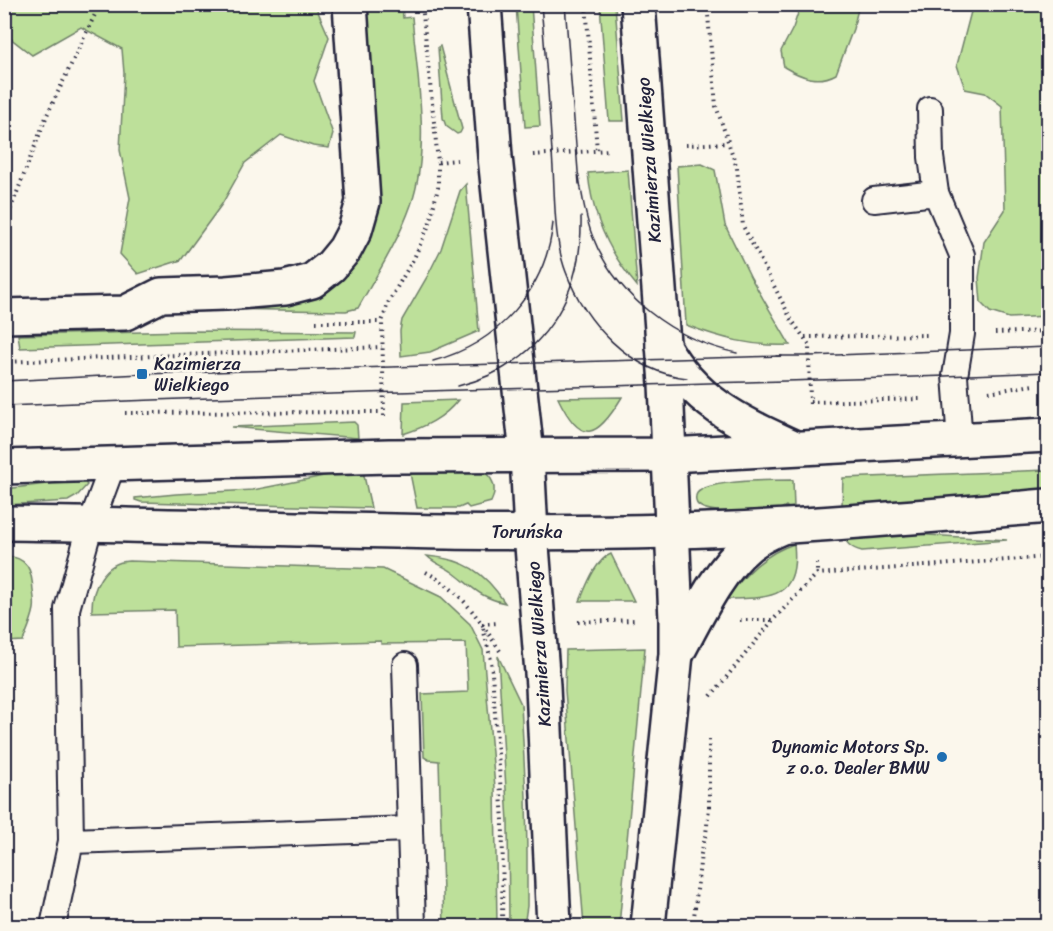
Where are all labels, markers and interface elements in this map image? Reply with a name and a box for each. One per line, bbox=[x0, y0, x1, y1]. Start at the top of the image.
street label: Kazimierza Wielkiego bbox=[627, 76, 671, 244]
place label: Kazimierza Wielkiego bbox=[154, 348, 241, 401]
marker: Kazimierza Wielkiego bbox=[135, 367, 149, 381]
street label: Toruńska bbox=[491, 516, 563, 548]
street label: Kazimierza Wielkiego bbox=[517, 560, 561, 728]
place label: Dynamic Motors Sp. z o.o. Dealer BMW bbox=[772, 731, 931, 784]
marker: Dynamic Motors Sp. z o.o. Dealer BMW bbox=[935, 750, 949, 764]

